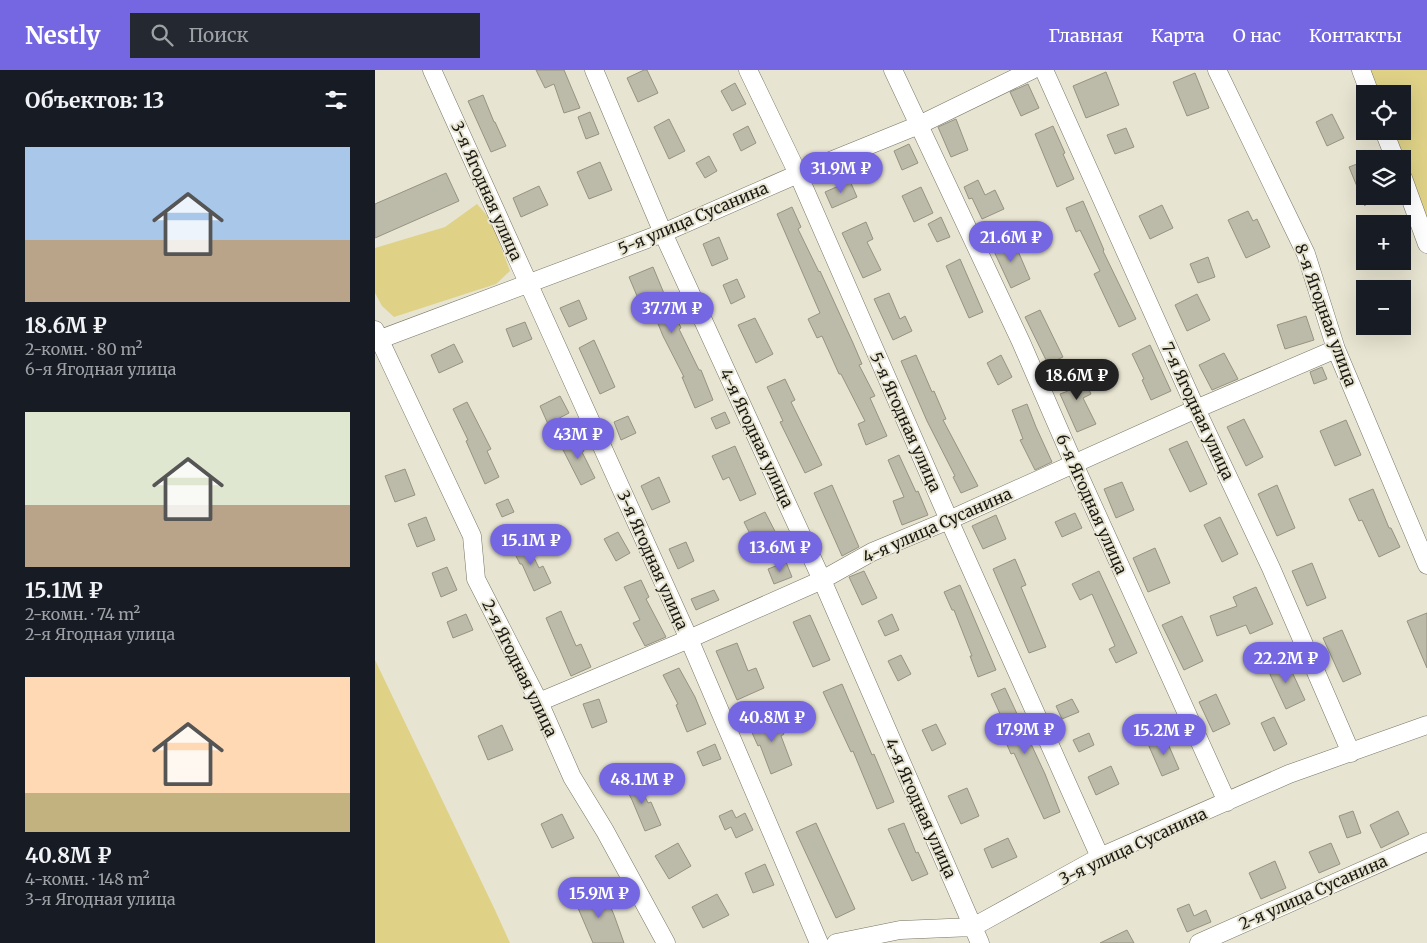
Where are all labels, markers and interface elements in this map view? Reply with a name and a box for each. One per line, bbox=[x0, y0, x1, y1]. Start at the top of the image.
search box bbox=[130, 13, 480, 58]
text: Nestly bbox=[25, 20, 100, 51]
icon: search bbox=[148, 21, 176, 49]
text: Поиск bbox=[188, 23, 249, 47]
text: Главная bbox=[1048, 24, 1123, 47]
text: Карта bbox=[1151, 24, 1205, 47]
text: О нас bbox=[1233, 24, 1281, 47]
text: Контакты bbox=[1309, 24, 1402, 47]
map controls bbox=[1356, 85, 1411, 335]
button: locate bbox=[1356, 85, 1411, 140]
icon: filters bbox=[322, 86, 350, 114]
text: Объектов: 13 bbox=[25, 87, 164, 114]
street label: 3-я Ягодная улица bbox=[447, 118, 527, 264]
button: layers bbox=[1356, 150, 1411, 205]
pin: 31.9M ₽ bbox=[795, 152, 887, 194]
text: 31.9M ₽ bbox=[811, 158, 871, 178]
street label: 5-я улица Сусанина bbox=[615, 177, 771, 259]
icon: home bbox=[143, 179, 233, 269]
button: + bbox=[1356, 215, 1411, 270]
pin: 21.6M ₽ bbox=[965, 220, 1057, 263]
text: 21.6M ₽ bbox=[980, 227, 1042, 247]
street label: 8-я Ягодная улица bbox=[1291, 241, 1361, 390]
button: − bbox=[1356, 280, 1411, 335]
pin: 37.7M ₽ bbox=[626, 292, 718, 334]
text: 37.7M ₽ bbox=[642, 298, 702, 318]
text: 18.6M ₽ bbox=[25, 312, 107, 339]
text: 2-комн. · 80 m² bbox=[25, 339, 143, 359]
street label: 7-я Ягодная улица bbox=[1157, 339, 1239, 483]
street label: 5-я Ягодная улица bbox=[866, 349, 946, 495]
pin: 18.6M ₽ bbox=[1031, 358, 1123, 401]
text: 6-я Ягодная улица bbox=[25, 359, 176, 379]
street label: 4-я Ягодная улица bbox=[716, 365, 798, 511]
text: 18.6M ₽ bbox=[1046, 365, 1108, 385]
pin: 43M ₽ bbox=[543, 418, 613, 460]
text: 43M ₽ bbox=[553, 424, 603, 444]
street label: 6-я Ягодная улица bbox=[1052, 431, 1132, 578]
icon: home bbox=[143, 444, 233, 534]
street label: 4-я улица Сусанина bbox=[859, 483, 1015, 567]
street label: 3-я Ягодная улица bbox=[613, 487, 693, 633]
pin: 15.1M ₽ bbox=[485, 524, 577, 566]
text: 15.1M ₽ bbox=[501, 530, 561, 550]
pin: 13.6M ₽ bbox=[734, 530, 826, 573]
text: 13.6M ₽ bbox=[749, 537, 811, 557]
text: 15.1M ₽ bbox=[25, 577, 103, 604]
street label: 2-я Ягодная улица bbox=[478, 596, 562, 740]
text: 2-комн. · 74 m² bbox=[25, 604, 140, 624]
text: 2-я Ягодная улица bbox=[25, 624, 175, 644]
pin: 22.2M ₽ bbox=[1240, 642, 1332, 684]
text: 22.2M ₽ bbox=[1254, 648, 1318, 668]
pin: 40.8M ₽ bbox=[726, 700, 818, 743]
text: 40.8M ₽ bbox=[739, 707, 805, 727]
icon: home bbox=[143, 709, 233, 799]
pin: 17.9M ₽ bbox=[979, 712, 1071, 755]
pin: 15.2M ₽ bbox=[1118, 714, 1210, 756]
text: 17.9M ₽ bbox=[996, 719, 1054, 739]
text: 15.2M ₽ bbox=[1133, 720, 1195, 740]
street label: 4-я Ягодная улица bbox=[881, 735, 961, 881]
pin: 48.1M ₽ bbox=[596, 762, 688, 805]
text: 48.1M ₽ bbox=[610, 769, 674, 789]
street label: 3-я улица Сусанина bbox=[1056, 803, 1210, 889]
text: 40.8M ₽ bbox=[25, 842, 112, 869]
street label: 2-я улица Сусанина bbox=[1236, 850, 1391, 934]
text: 4-комн. · 148 m² bbox=[25, 869, 149, 889]
pin: 15.9M ₽ bbox=[553, 876, 645, 919]
text: 15.9M ₽ bbox=[569, 883, 629, 903]
text: 3-я Ягодная улица bbox=[25, 889, 176, 909]

